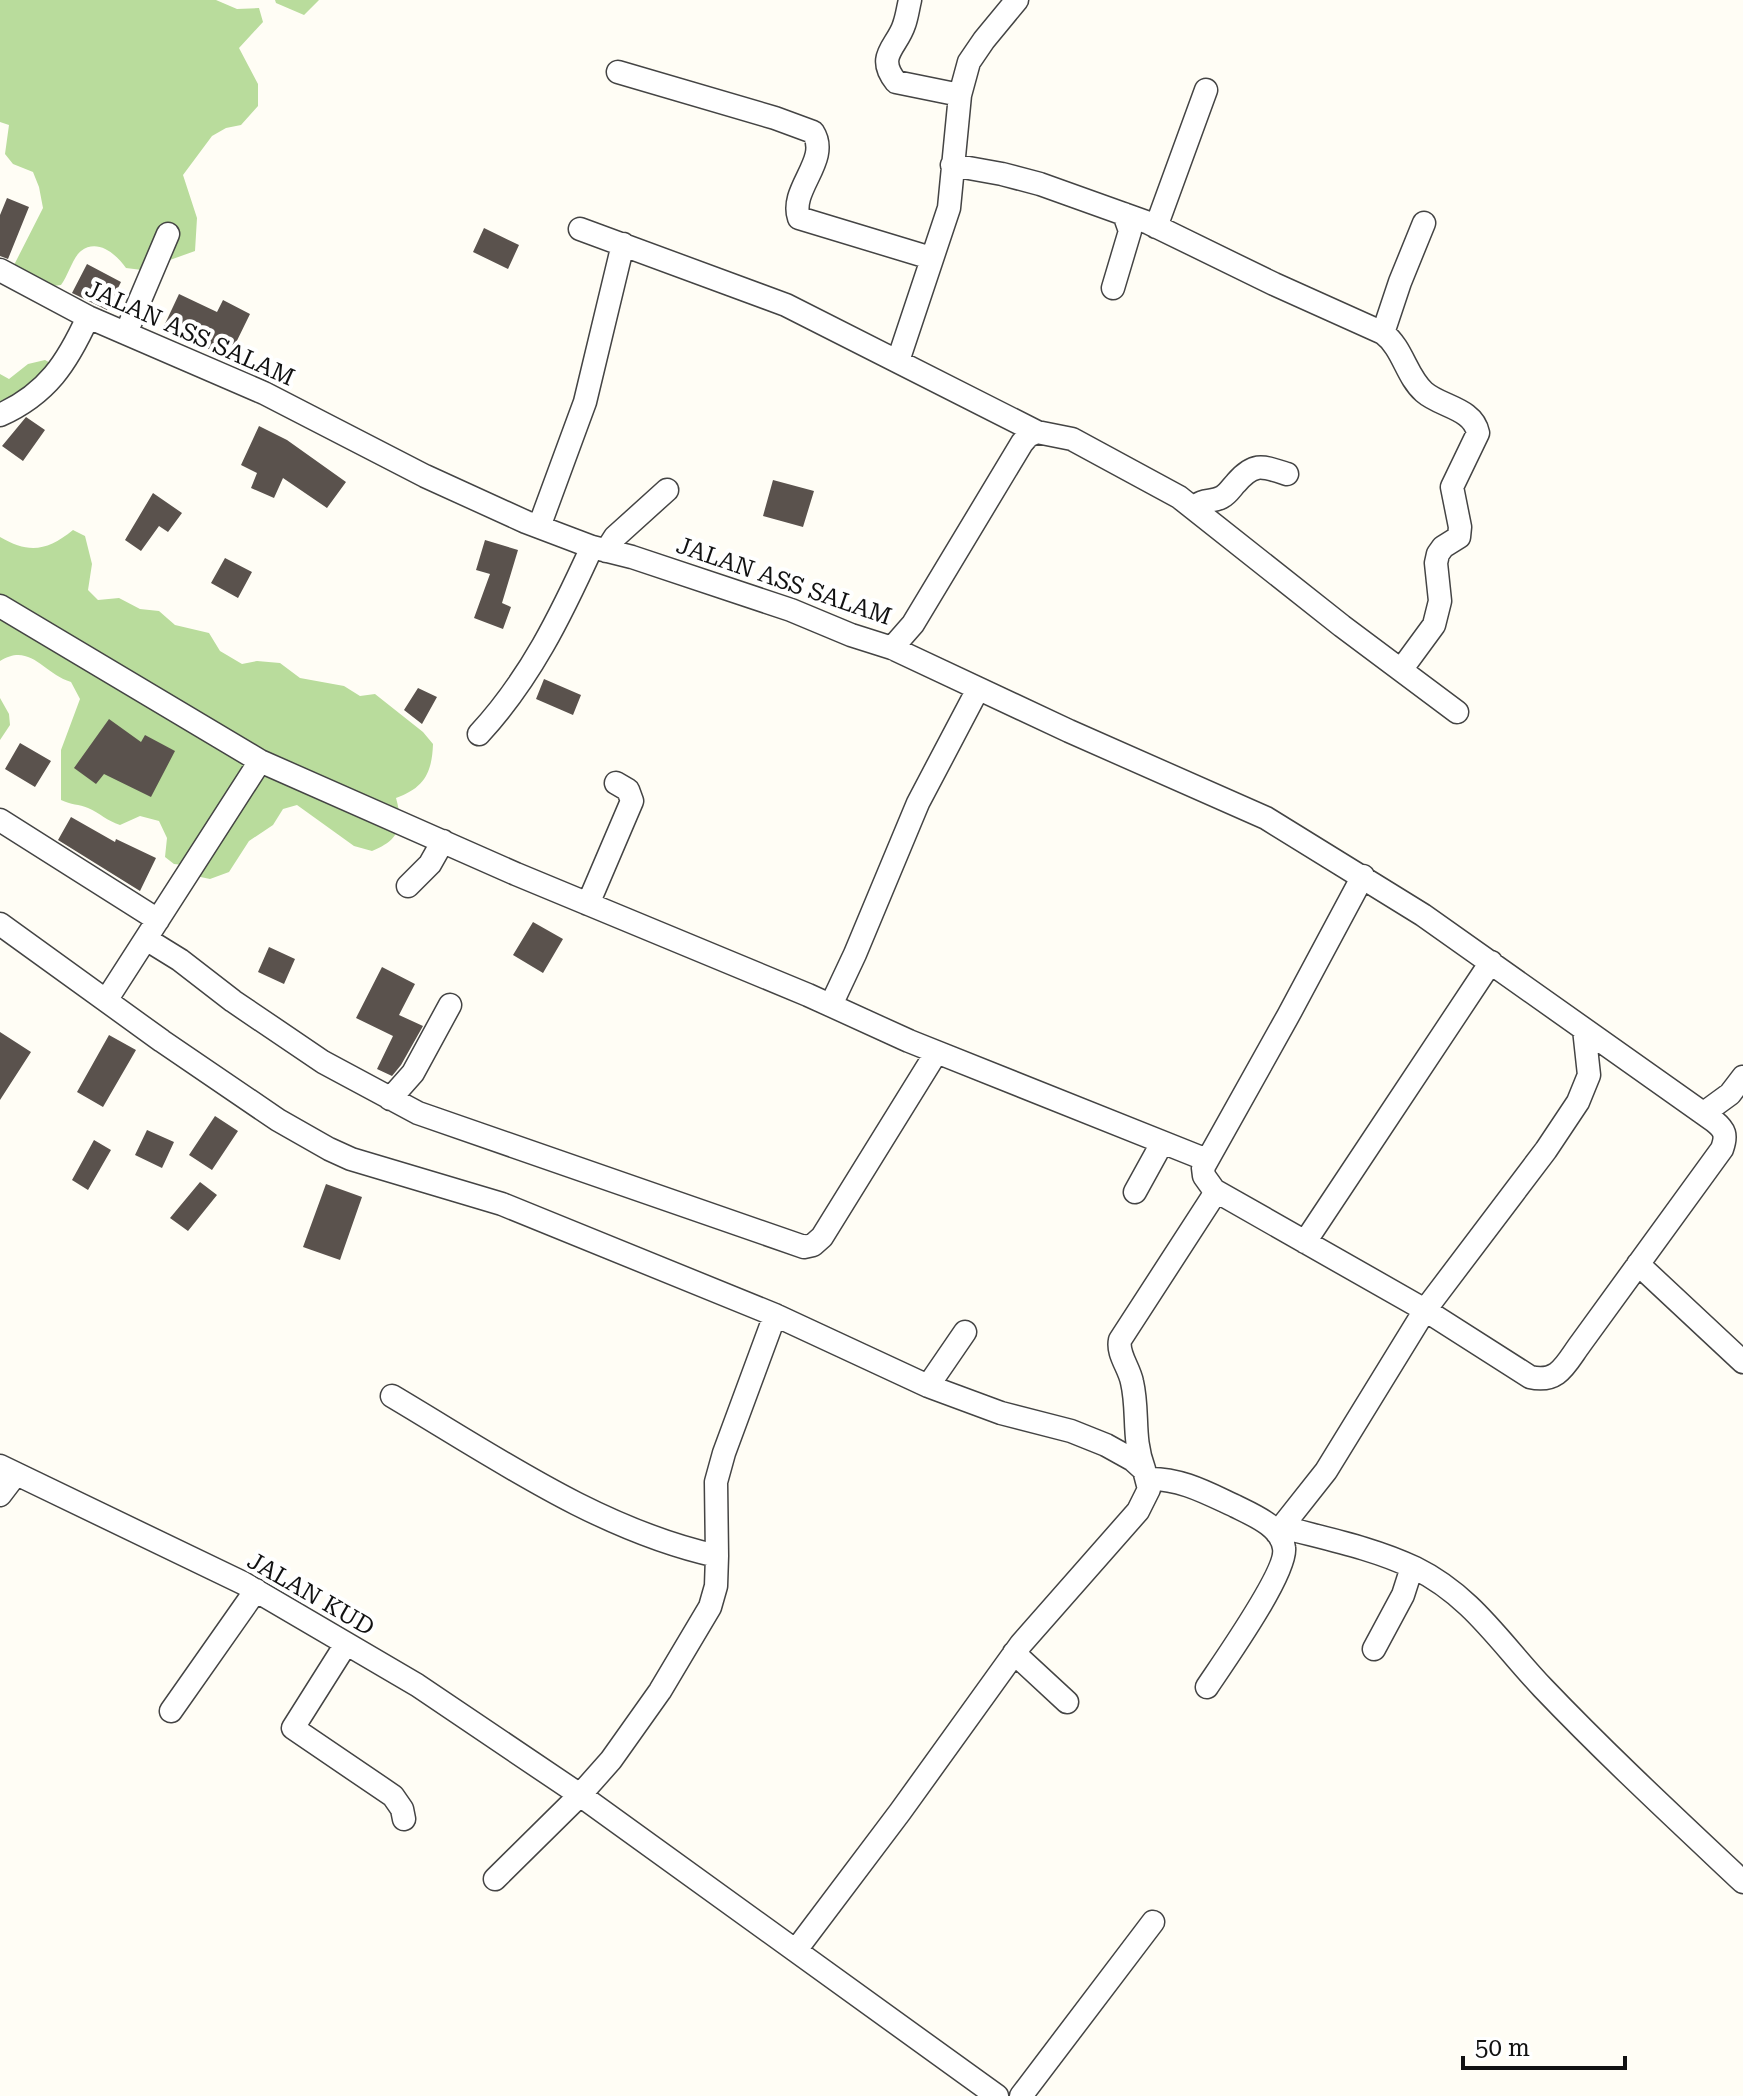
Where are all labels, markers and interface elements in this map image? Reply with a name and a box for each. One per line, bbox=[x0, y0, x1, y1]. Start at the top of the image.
street label: JALAN ASS SALAM bbox=[81, 274, 299, 392]
street label: JALAN ASS SALAM bbox=[673, 531, 895, 631]
street label: JALAN KUD bbox=[243, 1546, 379, 1642]
scale bar bbox=[1463, 2020, 1625, 2070]
text: 50 m bbox=[1475, 2034, 1530, 2062]

